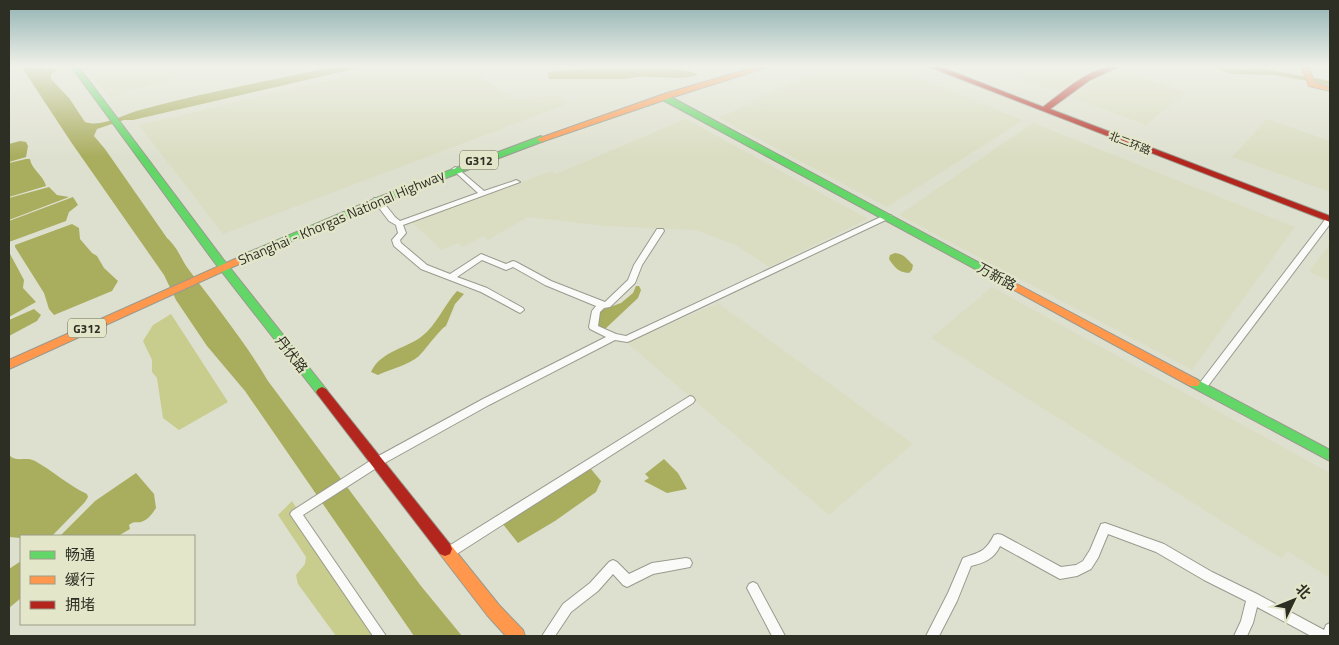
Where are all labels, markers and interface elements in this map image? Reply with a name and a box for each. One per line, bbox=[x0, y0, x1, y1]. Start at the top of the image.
street label: 北二环路 bbox=[1107, 128, 1153, 158]
road number: G312 bbox=[460, 150, 498, 170]
street label: Shanghai - Khorgas National Highway bbox=[235, 164, 448, 270]
street label: 万新路 bbox=[974, 257, 1020, 295]
road number: G312 bbox=[68, 318, 106, 338]
street label: 丹伏路 bbox=[271, 331, 313, 377]
legend bbox=[20, 535, 195, 625]
text: 畅通 bbox=[65, 543, 95, 566]
text: 缓行 bbox=[65, 568, 95, 591]
north arrow bbox=[1269, 575, 1319, 625]
text: 北 bbox=[1291, 579, 1316, 603]
text: 拥堵 bbox=[65, 593, 95, 616]

